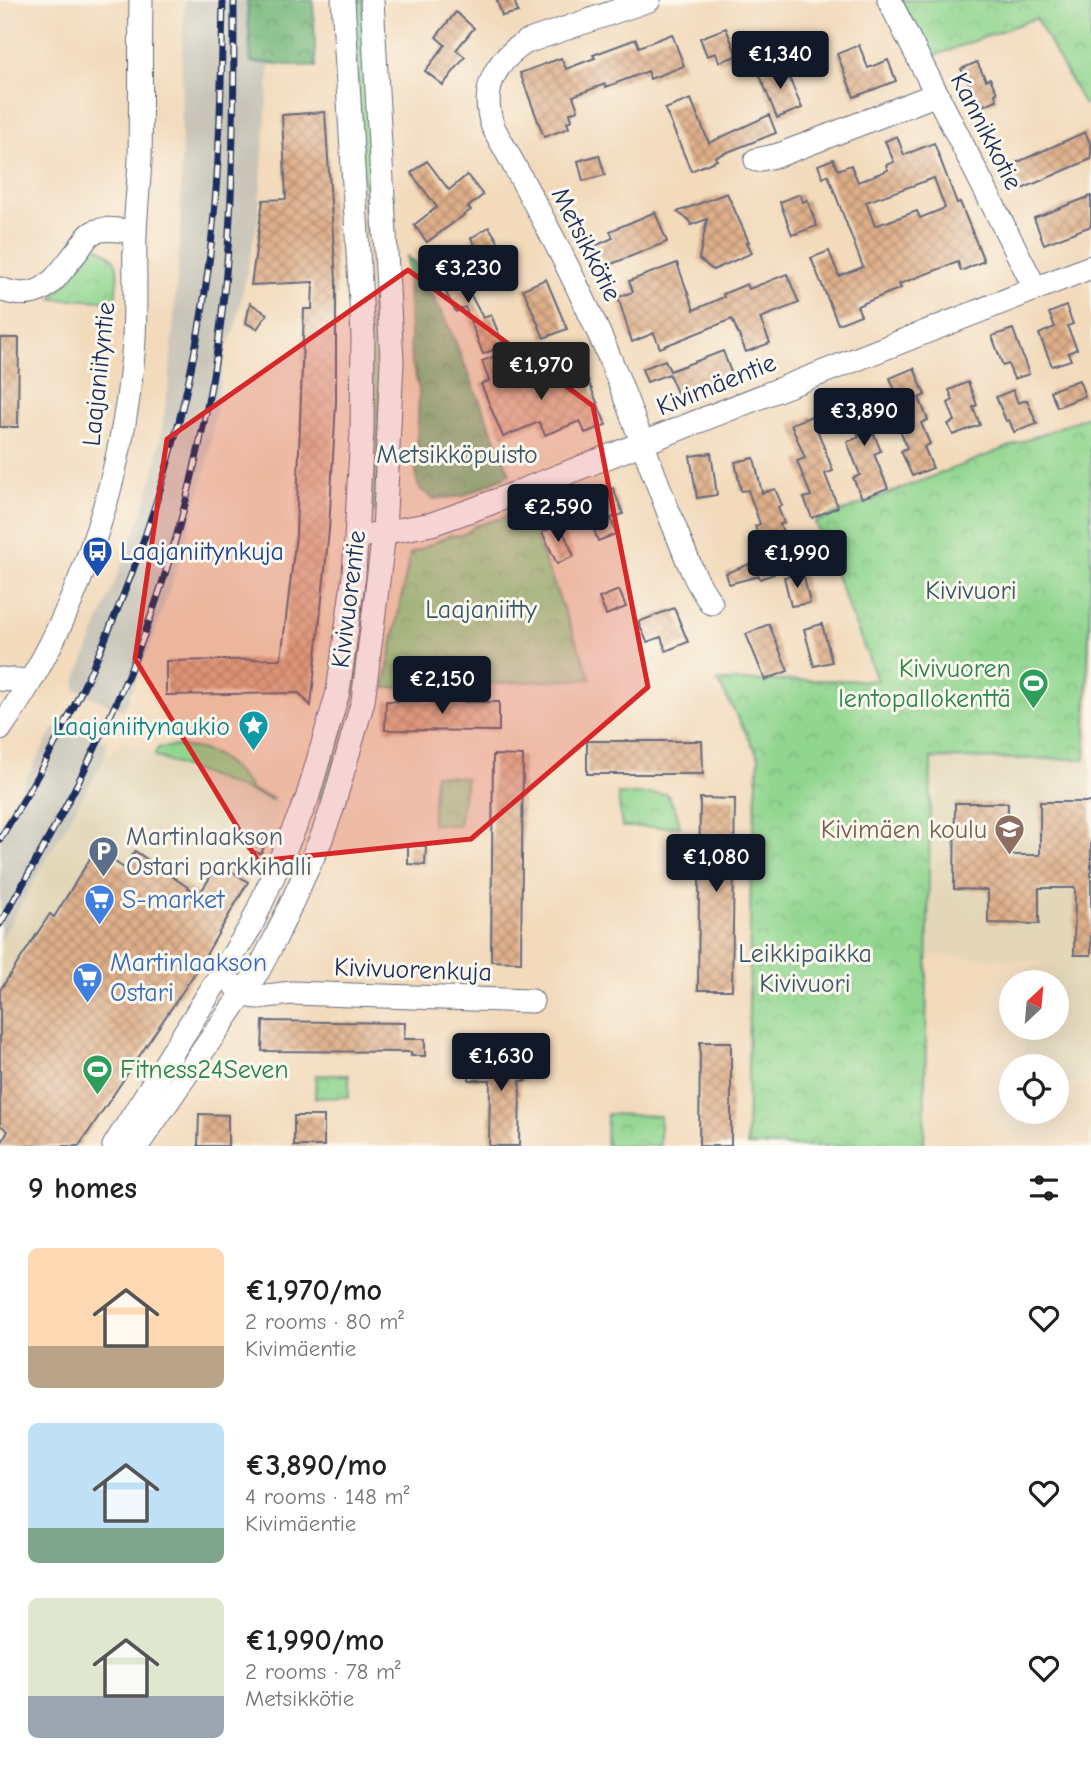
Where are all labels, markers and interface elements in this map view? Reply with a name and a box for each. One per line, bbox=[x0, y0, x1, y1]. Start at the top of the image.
pin: €1,340 bbox=[723, 32, 837, 91]
text: €1,340 bbox=[748, 40, 812, 67]
street label: Kannikkotie bbox=[944, 68, 1028, 195]
street label: Metsikkötie bbox=[545, 183, 628, 306]
pin: €3,230 bbox=[411, 246, 525, 305]
text: €3,230 bbox=[434, 254, 502, 281]
street label: Laajaniityntie bbox=[77, 300, 121, 448]
pin: €1,970 bbox=[484, 342, 598, 402]
street label: Kivimäentie bbox=[652, 347, 780, 422]
text: €1,970 bbox=[509, 351, 573, 378]
pin: €3,890 bbox=[807, 388, 921, 448]
text: €3,890 bbox=[830, 397, 898, 424]
park label: Metsikköpuisto bbox=[376, 440, 538, 470]
pin: €2,590 bbox=[501, 484, 615, 544]
text: €2,590 bbox=[523, 493, 593, 520]
street label: Kivivuorentie bbox=[326, 528, 372, 670]
pin: €1,990 bbox=[740, 530, 854, 590]
bus stop icon: Laajaniitynkuja bbox=[80, 534, 114, 578]
place label: Laajaniitynkuja bbox=[120, 537, 284, 567]
text: €1,990 bbox=[764, 539, 830, 566]
park label: Kivivuori bbox=[925, 576, 1017, 606]
park label: Laajaniitty bbox=[425, 595, 537, 625]
place label: Kivivuoren lentopallokenttä bbox=[838, 654, 1011, 714]
pin: €2,150 bbox=[385, 656, 499, 716]
text: €2,150 bbox=[409, 665, 475, 692]
sports icon: Kivivuoren lentopallokenttä bbox=[1017, 666, 1051, 710]
place icon: Laajaniitynaukio bbox=[236, 709, 270, 753]
place label: Laajaniitynaukio bbox=[52, 712, 230, 742]
school or university icon: Kivimäen koulu bbox=[993, 812, 1027, 856]
place label: Kivimäen koulu bbox=[821, 815, 987, 845]
place label: Martinlaakson Ostari parkkihalli bbox=[126, 822, 312, 882]
parking icon: Martinlaakson Ostari parkkihalli bbox=[86, 834, 120, 878]
pin: €1,080 bbox=[659, 834, 773, 894]
text: €1,080 bbox=[682, 843, 750, 870]
supermarket icon: S-market bbox=[82, 882, 116, 926]
place label: S-market bbox=[122, 885, 226, 915]
park label: Leikkipaikka Kivivuori bbox=[738, 939, 872, 999]
place label: Martinlaakson Ostari bbox=[110, 948, 267, 1008]
street label: Kivivuorenkuja bbox=[334, 952, 492, 988]
supermarket icon: Martinlaakson Ostari bbox=[70, 960, 104, 1004]
north arrow bbox=[999, 970, 1069, 1040]
map controls bbox=[999, 970, 1069, 1124]
pin: €1,630 bbox=[444, 1034, 558, 1093]
text: €1,630 bbox=[468, 1042, 534, 1069]
sports icon: Fitness24Seven bbox=[80, 1052, 114, 1096]
button: locate bbox=[999, 1054, 1069, 1124]
place label: Fitness24Seven bbox=[120, 1055, 289, 1085]
icon: filters bbox=[1025, 1169, 1063, 1207]
text: 9 homes bbox=[28, 1171, 137, 1206]
text: €1,970/mo bbox=[245, 1273, 382, 1308]
icon: home bbox=[84, 1276, 168, 1360]
icon: heart bbox=[1025, 1299, 1063, 1337]
text: 2 rooms · 80 m² bbox=[245, 1308, 404, 1335]
text: Kivimäentie bbox=[245, 1335, 356, 1362]
text: €3,890/mo bbox=[245, 1448, 387, 1483]
icon: home bbox=[84, 1451, 168, 1535]
icon: heart bbox=[1025, 1474, 1063, 1512]
text: 4 rooms · 148 m² bbox=[245, 1483, 409, 1510]
text: Kivimäentie bbox=[245, 1510, 356, 1537]
text: €1,990/mo bbox=[245, 1623, 384, 1658]
icon: home bbox=[84, 1626, 168, 1710]
icon: heart bbox=[1025, 1649, 1063, 1687]
text: 2 rooms · 78 m² bbox=[245, 1658, 401, 1685]
text: Metsikkötie bbox=[245, 1685, 354, 1712]

